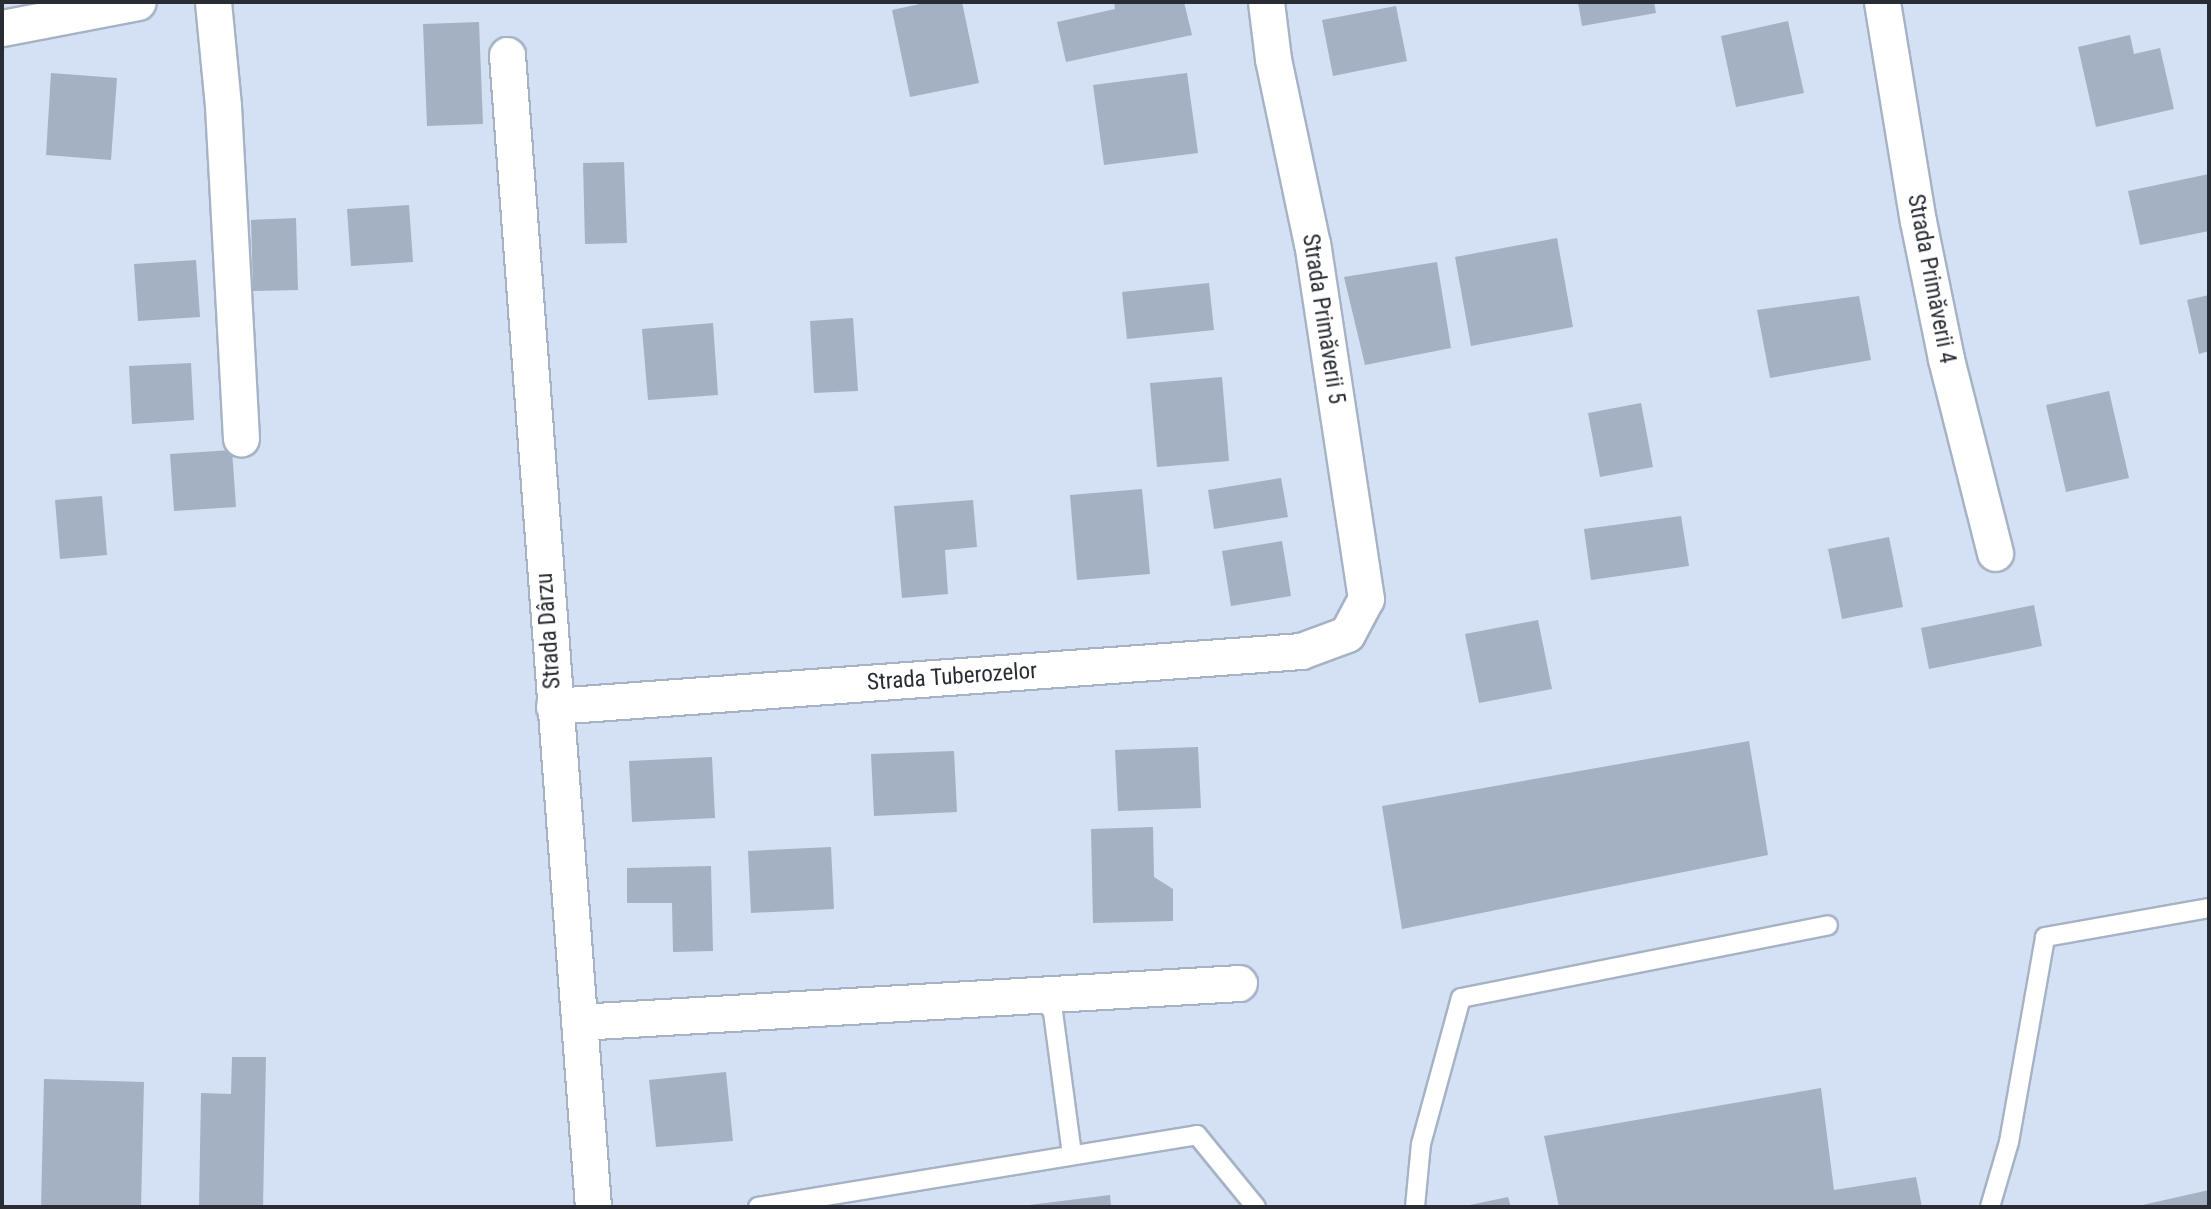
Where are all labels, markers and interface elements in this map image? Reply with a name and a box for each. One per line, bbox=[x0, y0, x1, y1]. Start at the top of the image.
street label: Strada Primăverii 4 bbox=[1901, 192, 1961, 366]
street label: Strada Primăverii 5 bbox=[1296, 232, 1350, 406]
street label: Strada Dârzu bbox=[531, 572, 567, 690]
street label: Strada Tuberozelor bbox=[866, 657, 1038, 697]

